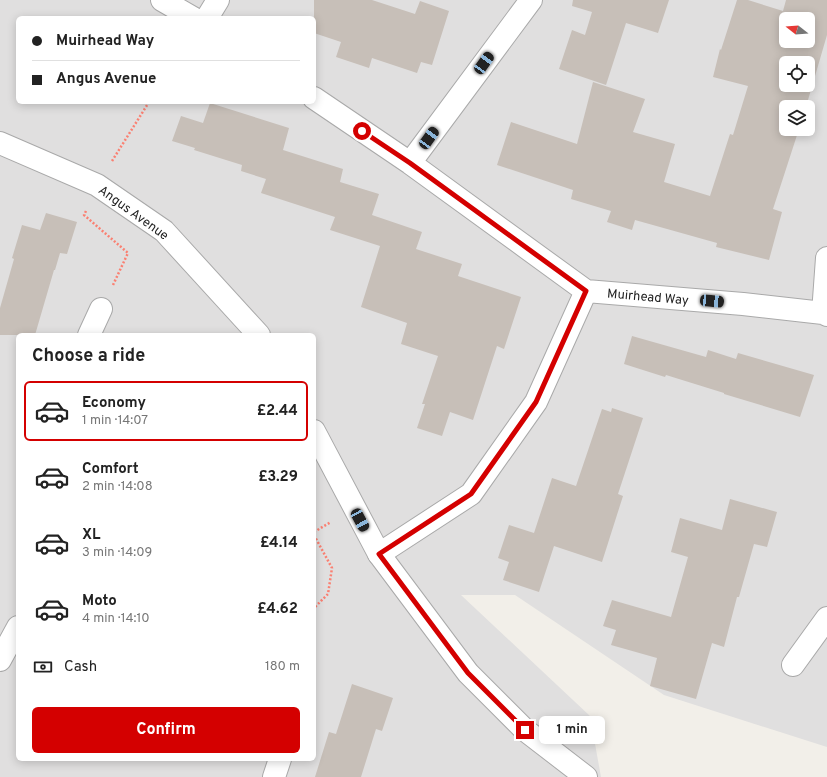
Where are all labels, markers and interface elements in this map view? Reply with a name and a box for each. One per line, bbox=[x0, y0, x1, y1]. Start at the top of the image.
north arrow bbox=[779, 12, 815, 48]
map controls bbox=[779, 12, 815, 136]
text: Muirhead Way bbox=[56, 32, 154, 51]
car bbox=[472, 50, 496, 76]
button: locate bbox=[779, 56, 815, 92]
text: Angus Avenue bbox=[56, 70, 156, 89]
button: layers bbox=[779, 100, 815, 136]
route start bbox=[353, 122, 371, 140]
car bbox=[417, 125, 441, 151]
street label: Angus Avenue bbox=[95, 183, 171, 245]
street label: Muirhead Way bbox=[606, 286, 689, 310]
car bbox=[700, 294, 724, 308]
text: Choose a ride bbox=[32, 345, 145, 368]
icon: car bbox=[34, 393, 70, 429]
text: Economy bbox=[82, 394, 146, 413]
text: £2.44 bbox=[257, 402, 298, 421]
text: 1 min · 14:07 bbox=[82, 413, 148, 429]
icon: car bbox=[34, 459, 70, 495]
text: Comfort bbox=[82, 460, 139, 479]
text: £3.29 bbox=[258, 468, 298, 487]
text: 2 min · 14:08 bbox=[82, 479, 153, 495]
car bbox=[349, 507, 371, 533]
icon: car bbox=[34, 525, 70, 561]
text: XL bbox=[82, 526, 100, 545]
text: £4.14 bbox=[260, 534, 298, 553]
text: 3 min · 14:09 bbox=[82, 545, 152, 561]
icon: car bbox=[34, 591, 70, 627]
text: Moto bbox=[82, 592, 117, 611]
text: £4.62 bbox=[257, 600, 298, 619]
text: 4 min · 14:10 bbox=[82, 611, 150, 627]
icon: cash bbox=[32, 656, 54, 678]
text: Cash bbox=[64, 658, 97, 677]
text: 180 m bbox=[265, 659, 300, 675]
button: Confirm bbox=[32, 707, 300, 753]
callout: 1 min bbox=[539, 716, 605, 744]
route end bbox=[516, 721, 534, 739]
text: 1 min bbox=[556, 722, 588, 738]

